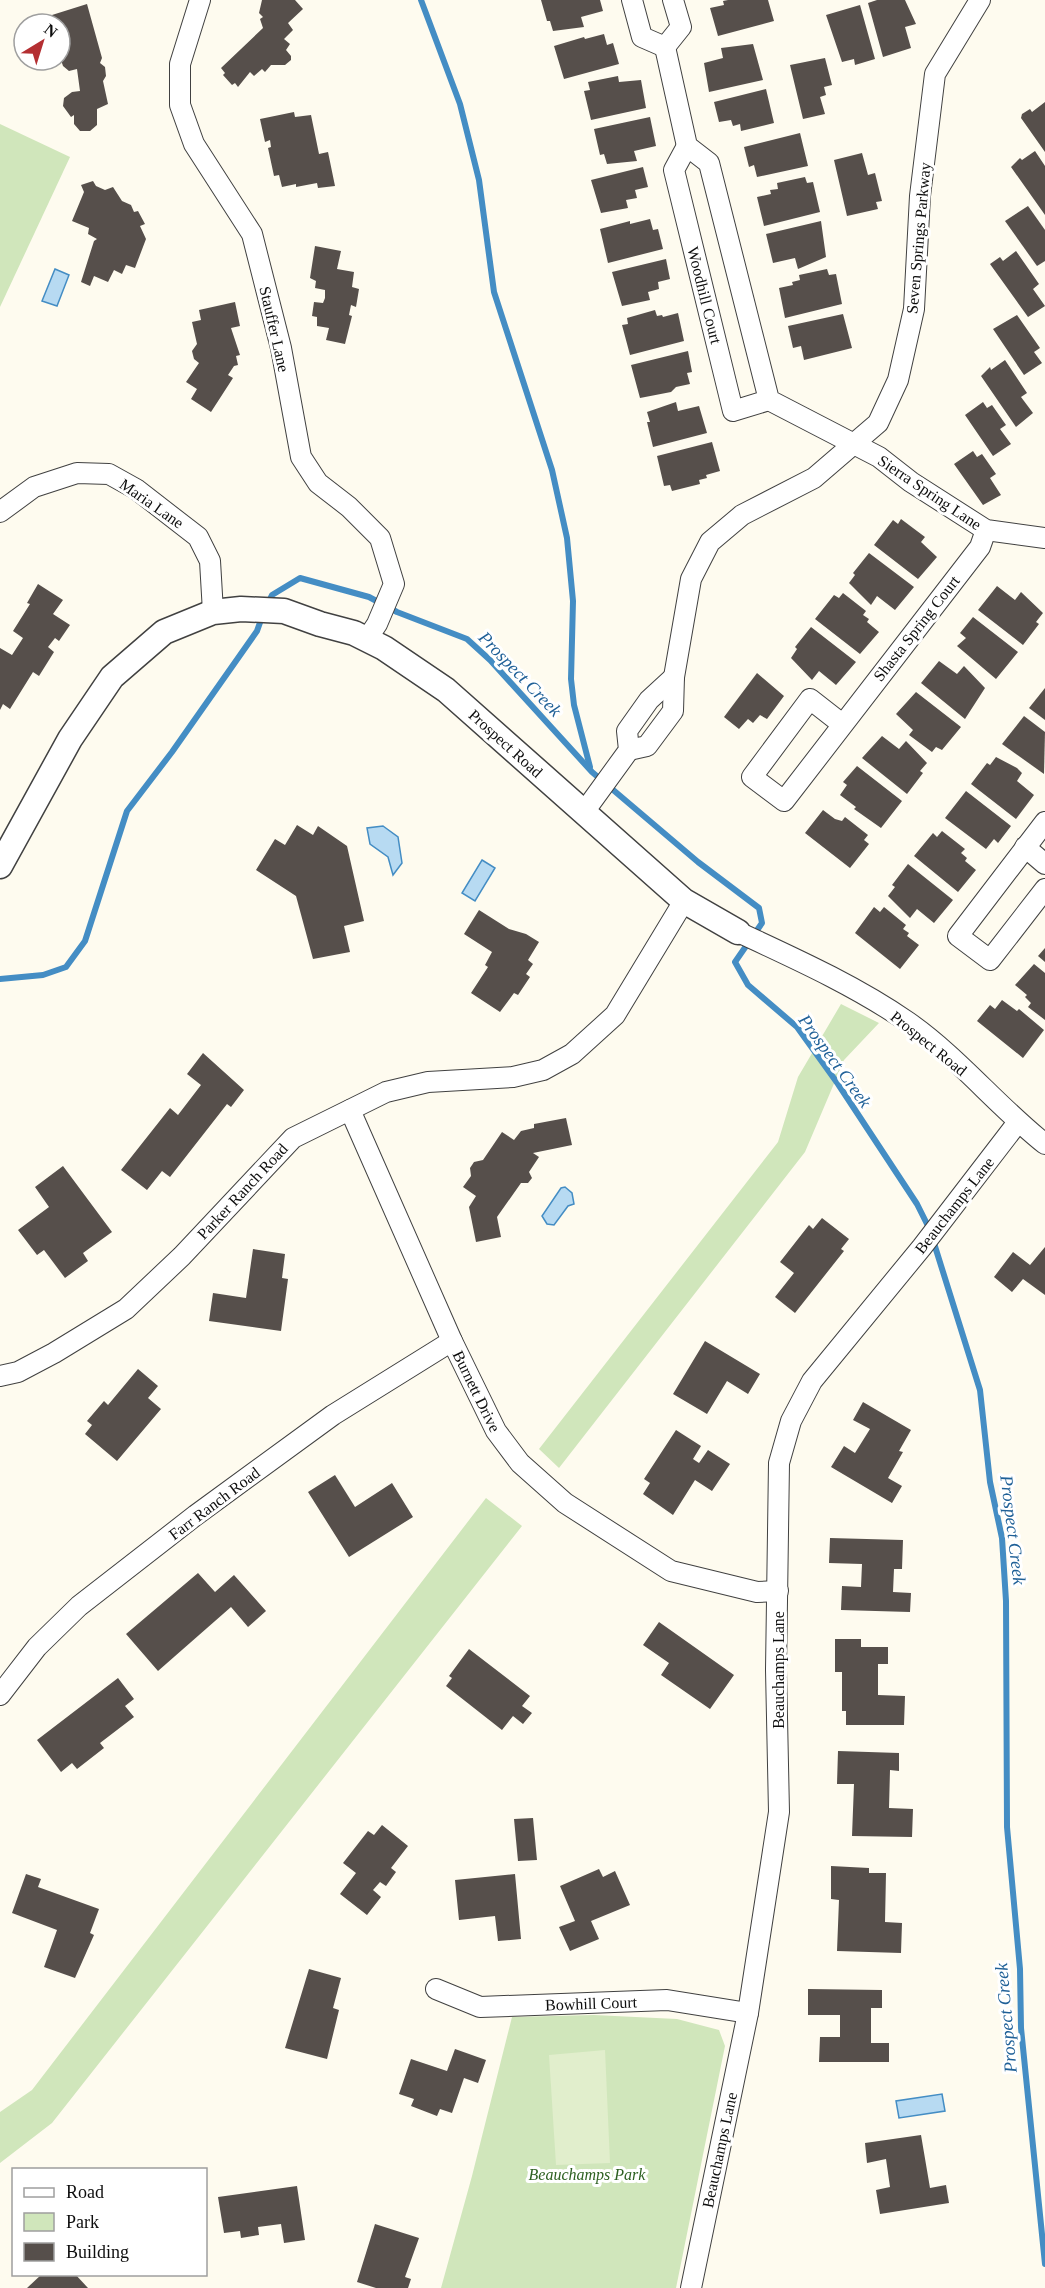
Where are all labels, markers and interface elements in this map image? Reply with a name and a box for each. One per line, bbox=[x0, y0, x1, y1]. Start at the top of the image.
north arrow bbox=[12, 12, 72, 72]
text: N bbox=[41, 20, 61, 41]
street label: Seven Springs Parkway bbox=[903, 162, 935, 315]
street label: Woodhill Court bbox=[684, 245, 725, 346]
street label: Stauffer Lane bbox=[256, 285, 293, 374]
street label: Sierra Spring Lane bbox=[874, 452, 985, 534]
street label: Maria Lane bbox=[116, 475, 187, 532]
street label: Shasta Spring Court bbox=[870, 572, 964, 685]
water label: Prospect Creek bbox=[474, 627, 566, 721]
street label: Prospect Road bbox=[465, 706, 546, 782]
street label: Prospect Road bbox=[887, 1008, 970, 1080]
water label: Prospect Creek bbox=[794, 1010, 876, 1112]
street label: Parker Ranch Road bbox=[194, 1140, 291, 1243]
street label: Beauchamps Lane bbox=[911, 1154, 998, 1258]
street label: Burnett Drive bbox=[450, 1348, 504, 1435]
street label: Farr Ranch Road bbox=[166, 1464, 263, 1543]
water label: Prospect Creek bbox=[996, 1473, 1030, 1587]
street label: Beauchamps Lane bbox=[770, 1611, 788, 1729]
water label: Prospect Creek bbox=[991, 1961, 1021, 2075]
street label: Bowhill Court bbox=[545, 1993, 638, 2014]
street label: Beauchamps Lane bbox=[699, 2091, 741, 2210]
park label: Beauchamps Park bbox=[529, 2166, 646, 2184]
legend bbox=[12, 2168, 207, 2276]
text: Road bbox=[66, 2182, 104, 2202]
text: Park bbox=[66, 2212, 99, 2232]
text: Building bbox=[66, 2242, 129, 2262]

